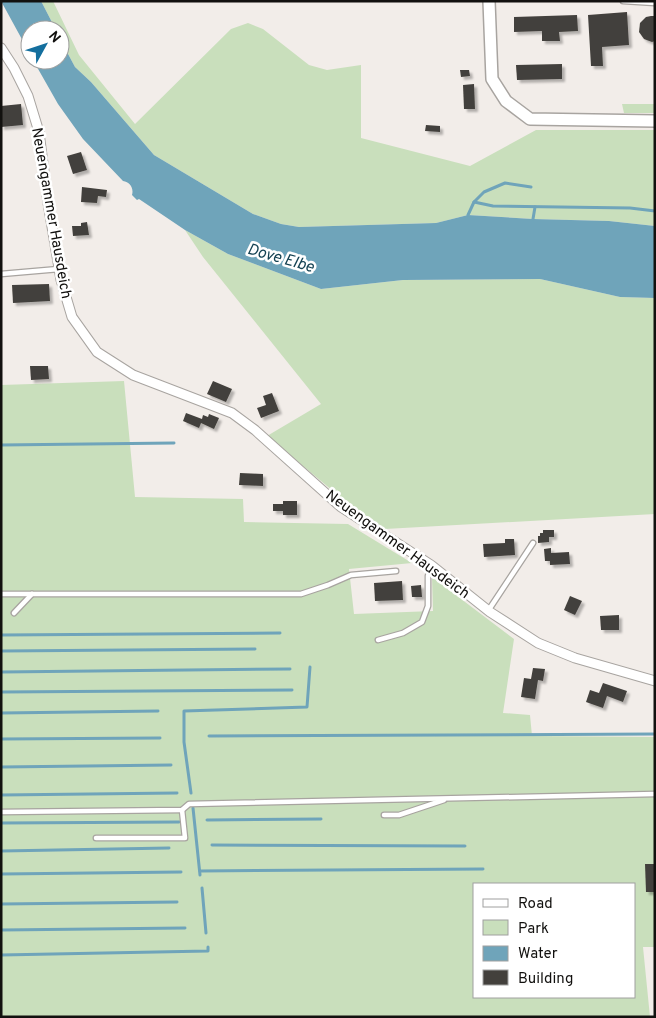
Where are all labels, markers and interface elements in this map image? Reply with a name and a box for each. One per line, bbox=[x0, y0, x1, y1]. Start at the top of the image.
north arrow bbox=[20, 20, 70, 70]
text: N bbox=[44, 28, 64, 47]
street label: Neuengammer Hausdeich bbox=[26, 126, 75, 300]
water label: Dove Elbe bbox=[245, 240, 317, 278]
street label: Neuengammer Hausdeich bbox=[321, 487, 473, 604]
legend bbox=[473, 883, 636, 998]
text: Road bbox=[518, 895, 553, 914]
text: Park bbox=[518, 920, 549, 939]
text: Water bbox=[518, 945, 558, 964]
text: Building bbox=[518, 970, 573, 989]

